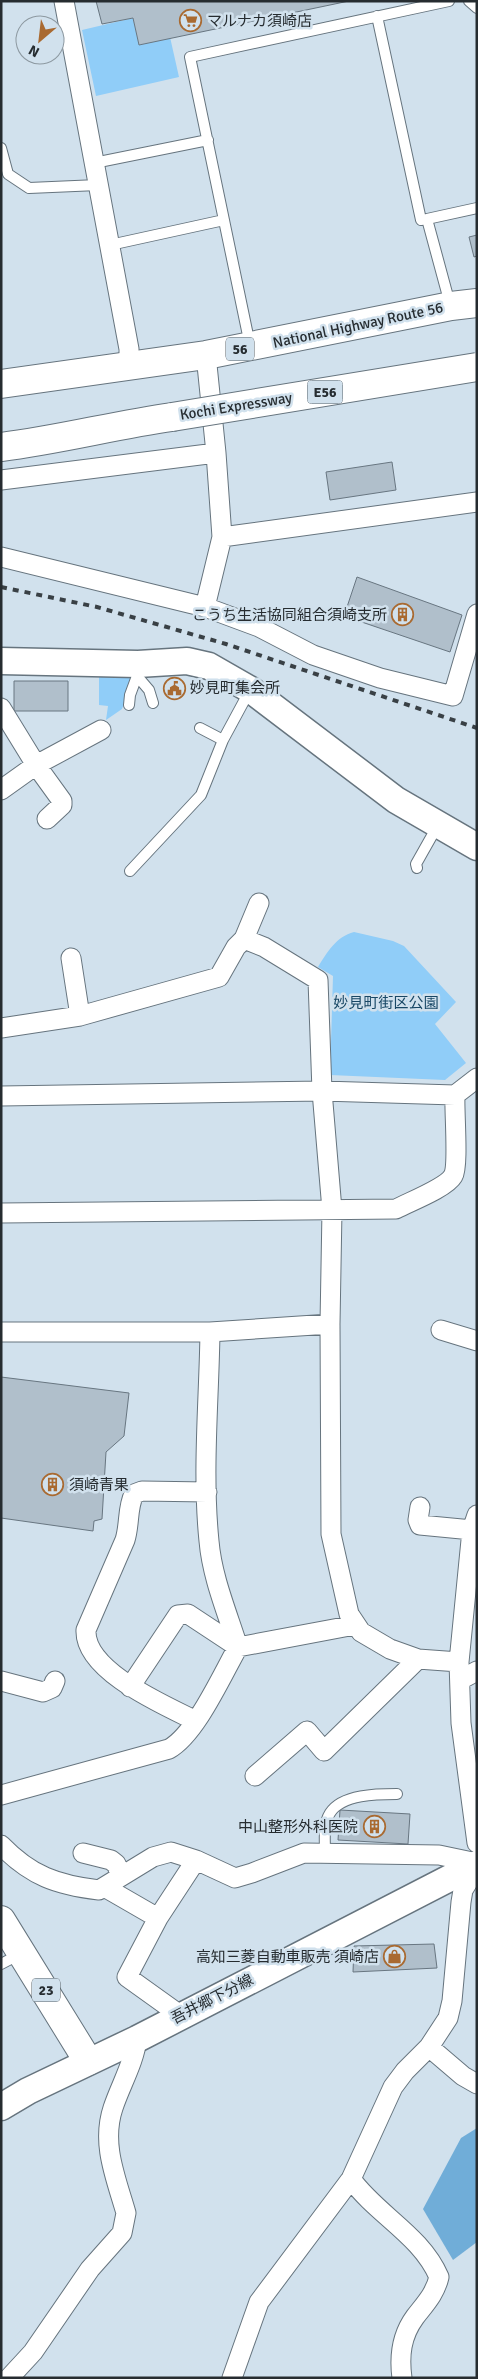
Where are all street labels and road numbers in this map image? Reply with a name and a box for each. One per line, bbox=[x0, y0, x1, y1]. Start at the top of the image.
street label: National Highway Route 56 bbox=[271, 298, 445, 352]
road number: 56 bbox=[226, 338, 254, 360]
road number: E56 bbox=[308, 381, 342, 404]
street label: Kochi Expressway bbox=[179, 388, 293, 424]
street label: 吾井郷下分線 bbox=[168, 1971, 256, 2027]
road number: 23 bbox=[32, 1978, 60, 2002]

